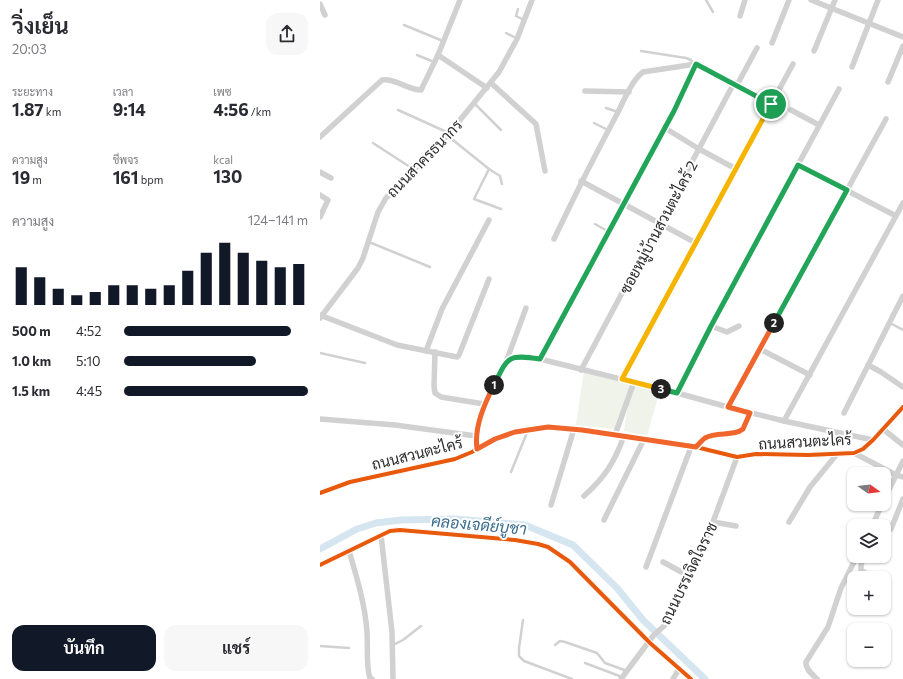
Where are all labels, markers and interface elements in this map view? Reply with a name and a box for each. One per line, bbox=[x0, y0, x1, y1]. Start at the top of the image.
text: วิ่งเย็น bbox=[12, 12, 69, 39]
button: share bbox=[266, 13, 308, 55]
text: 20:03 bbox=[12, 41, 47, 57]
text: ระยะทาง bbox=[12, 85, 53, 98]
text: เวลา bbox=[113, 85, 133, 98]
text: เพซ bbox=[213, 85, 231, 98]
pin bbox=[754, 87, 788, 121]
icon: arrive bbox=[760, 93, 782, 115]
text: 1.87 bbox=[12, 99, 44, 120]
text: 9:14 bbox=[113, 99, 146, 120]
text: 4:56 bbox=[213, 99, 249, 120]
text: km bbox=[44, 105, 61, 118]
text: /km bbox=[249, 105, 271, 118]
street label: ถนนสาครธนากร bbox=[382, 115, 466, 201]
text: ความสูง bbox=[12, 153, 48, 166]
text: ชีพจร bbox=[113, 153, 139, 166]
text: kcal bbox=[213, 153, 233, 166]
street label: ซอยหมู่บ้านสวนตะไคร้ 2 bbox=[615, 157, 703, 298]
text: 130 bbox=[213, 166, 242, 187]
text: 19 bbox=[12, 167, 30, 188]
text: 161 bbox=[113, 167, 139, 188]
text: m bbox=[30, 173, 42, 186]
text: bpm bbox=[139, 173, 163, 186]
text: 124–141 m bbox=[248, 212, 308, 228]
text: ความสูง bbox=[12, 213, 54, 229]
pin: 2 bbox=[764, 313, 784, 333]
text: 2 bbox=[771, 316, 777, 329]
text: 500 m bbox=[12, 323, 51, 339]
text: 4:52 bbox=[76, 323, 102, 339]
text: 1.0 km bbox=[12, 353, 51, 369]
text: 5:10 bbox=[76, 353, 101, 369]
pin: 1 bbox=[484, 375, 504, 395]
text: 1 bbox=[492, 378, 496, 391]
pin: 3 bbox=[651, 379, 671, 399]
text: 3 bbox=[658, 382, 664, 395]
text: 1.5 km bbox=[12, 383, 50, 399]
text: 4:45 bbox=[76, 383, 102, 399]
street label: ถนนสวนตะไคร้ bbox=[758, 430, 853, 452]
street label: ถนนสวนตะไคร้ bbox=[370, 433, 465, 473]
north arrow bbox=[847, 467, 891, 511]
map controls bbox=[847, 467, 891, 667]
water label: คลองเจดีย์บูชา bbox=[430, 508, 528, 541]
street label: ถนนบรรเจิดใจราช bbox=[655, 519, 721, 627]
button: layers bbox=[847, 519, 891, 563]
button: + bbox=[847, 571, 891, 615]
button: − bbox=[847, 623, 891, 667]
button: บันทึก bbox=[12, 625, 156, 671]
button: แชร์ bbox=[164, 625, 308, 671]

